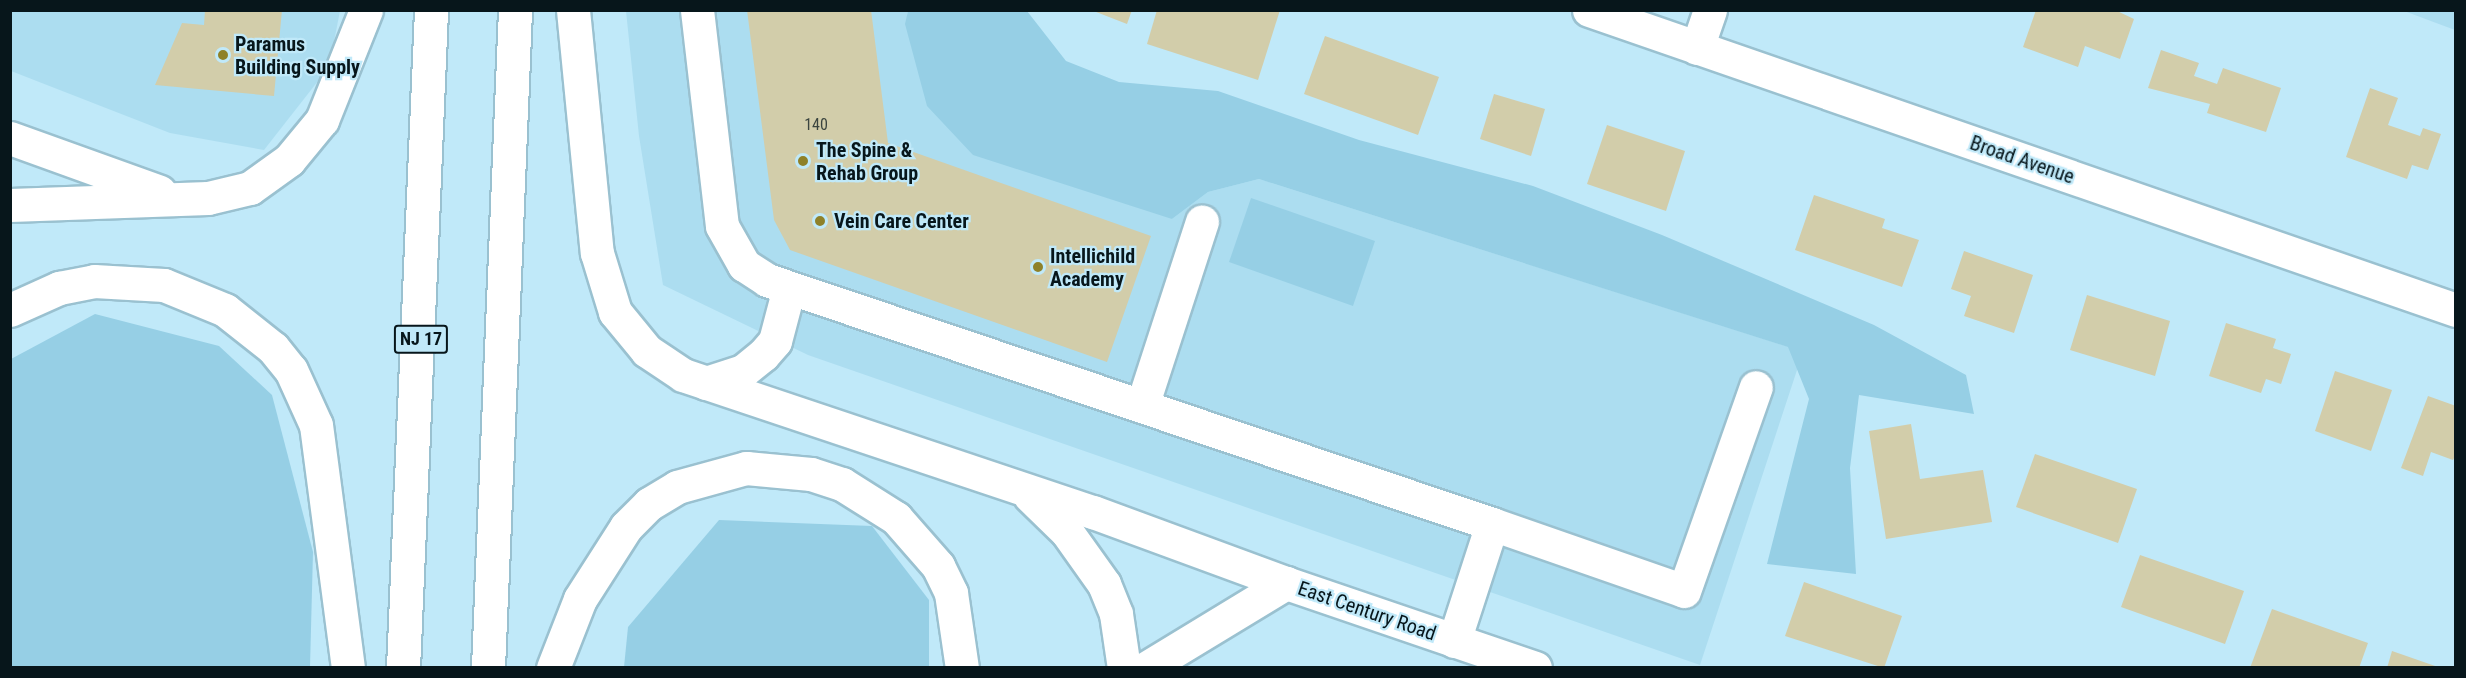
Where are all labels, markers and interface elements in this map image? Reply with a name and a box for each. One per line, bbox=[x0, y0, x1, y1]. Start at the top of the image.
place label: Paramus Building Supply bbox=[235, 32, 360, 79]
marker: Paramus Building Supply bbox=[216, 48, 230, 62]
house number: 140 bbox=[804, 115, 828, 135]
street label: Broad Avenue bbox=[1967, 131, 2077, 189]
place label: The Spine & Rehab Group bbox=[816, 138, 918, 185]
marker: The Spine & Rehab Group bbox=[794, 152, 812, 170]
place label: Vein Care Center bbox=[834, 209, 969, 233]
marker: Vein Care Center bbox=[811, 212, 829, 230]
place label: Intellichild Academy bbox=[1050, 244, 1135, 291]
marker: Intellichild Academy bbox=[1031, 260, 1045, 274]
road number: NJ 17 bbox=[392, 324, 450, 354]
street label: East Century Road bbox=[1295, 576, 1439, 646]

